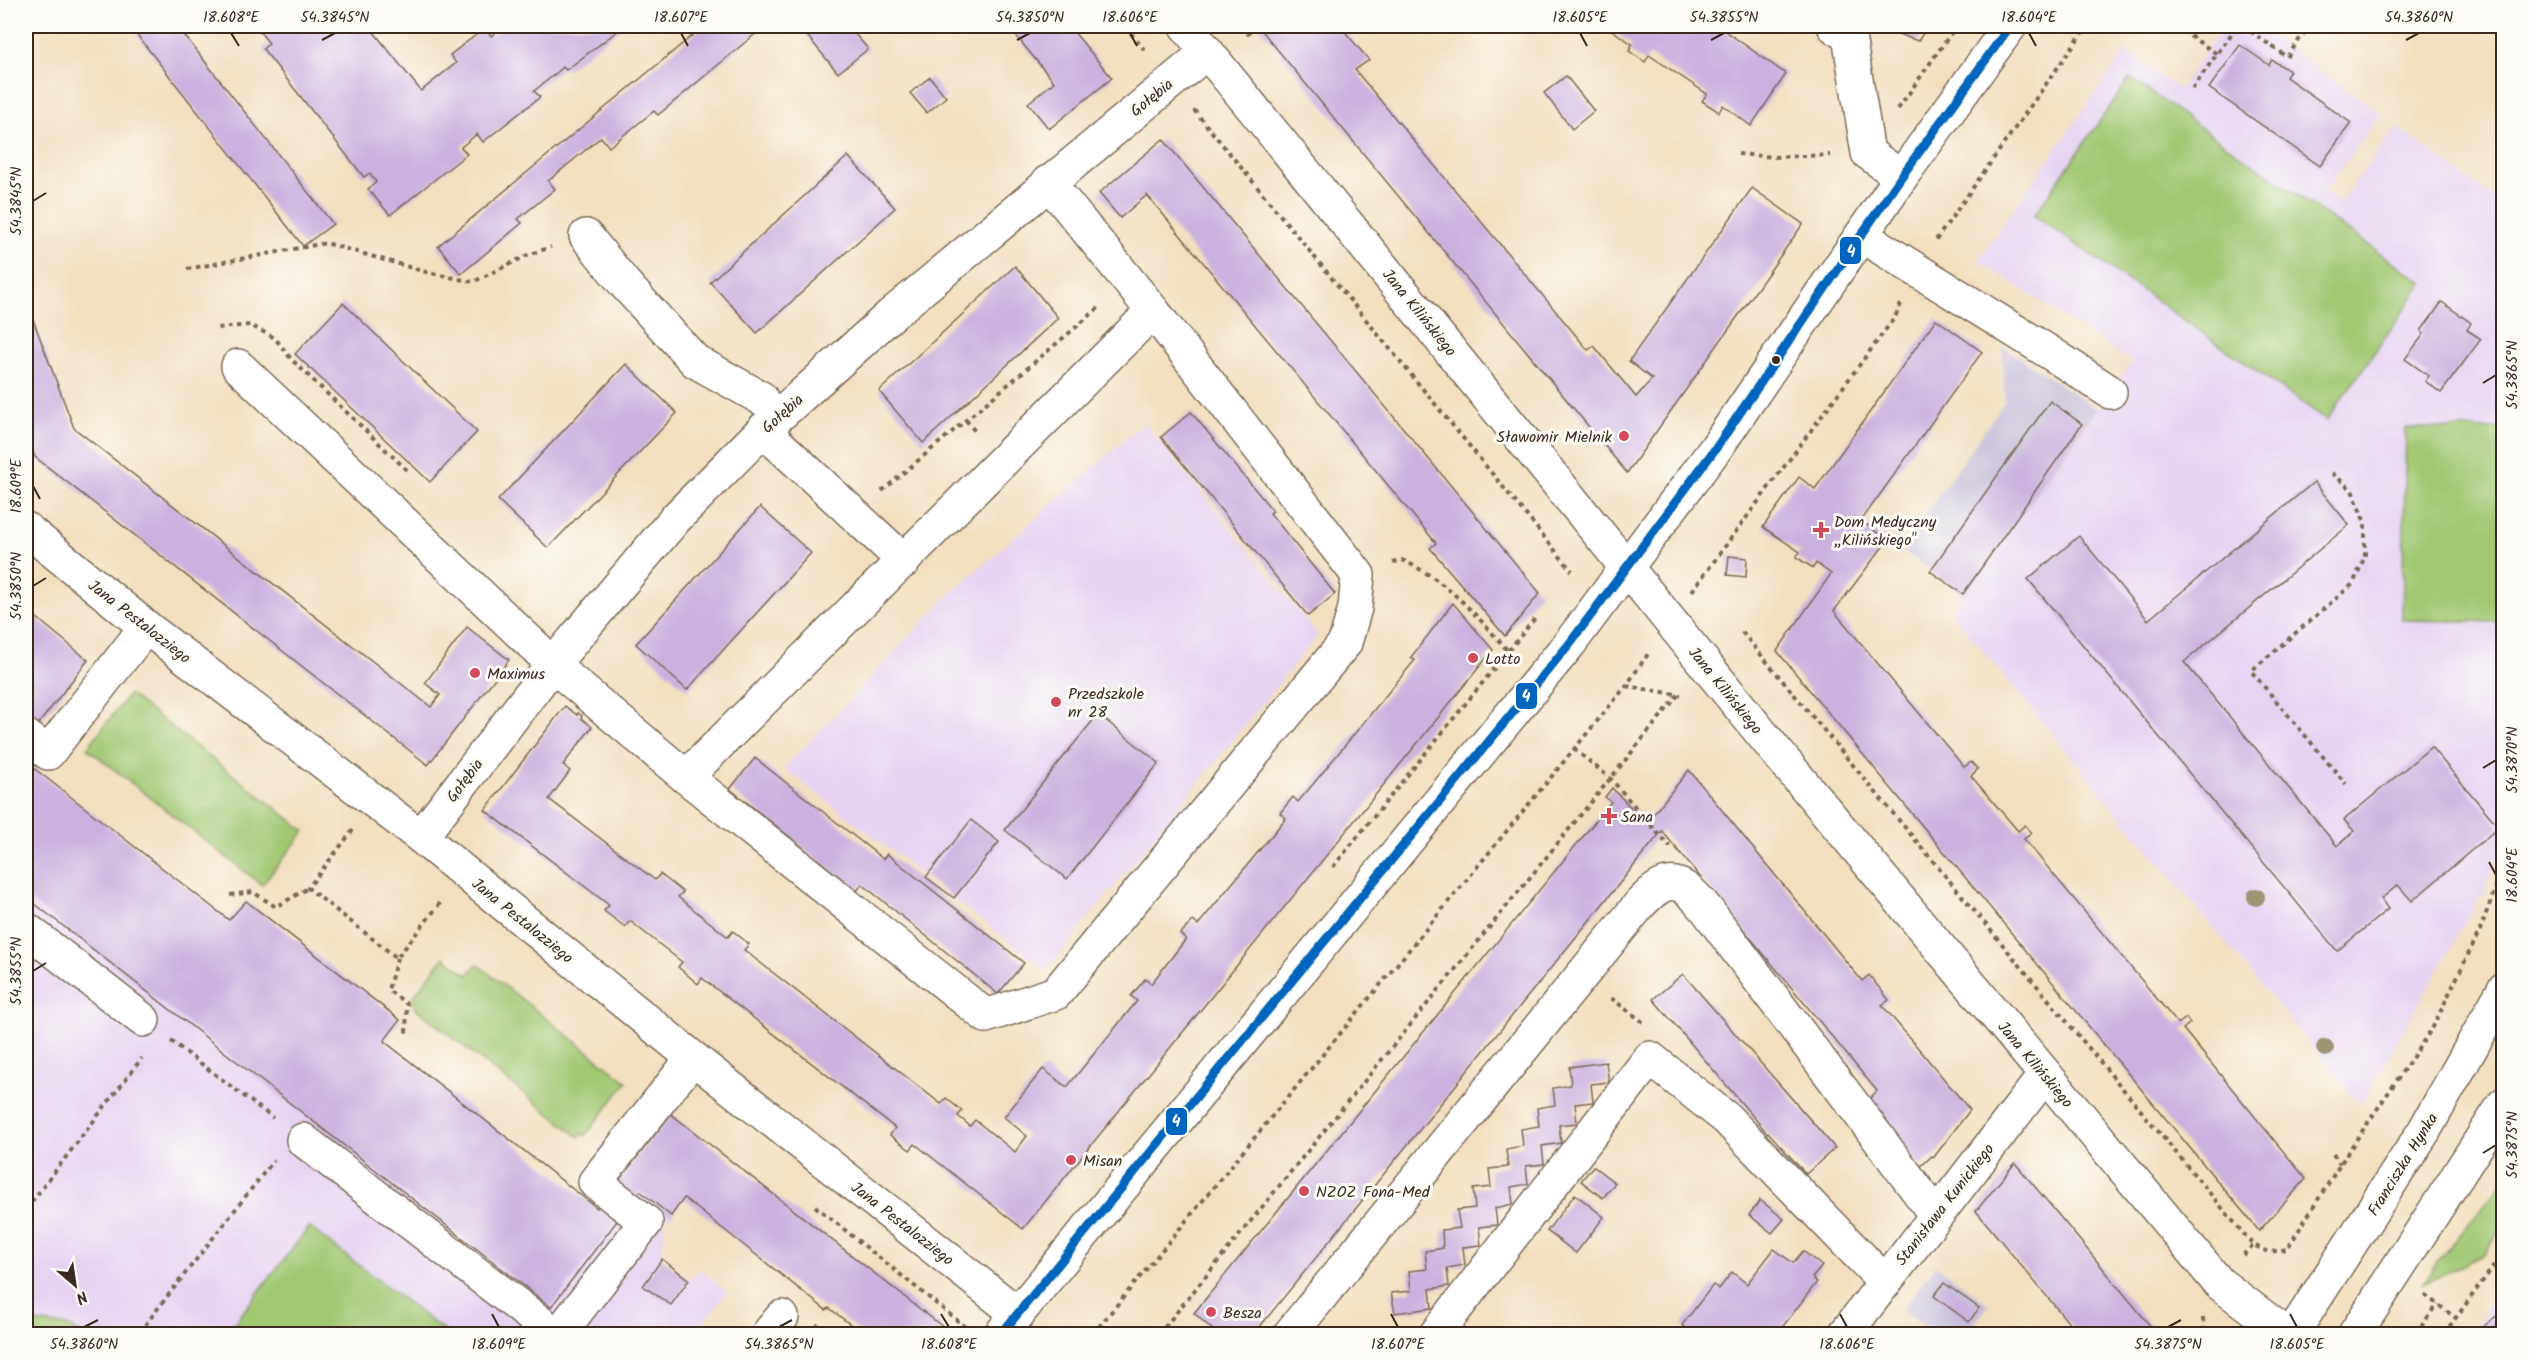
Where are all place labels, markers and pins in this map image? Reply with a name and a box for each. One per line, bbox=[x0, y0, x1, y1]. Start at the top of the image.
unlabelled marker bbox=[1770, 354, 1782, 366]
place label: Sławomir Mielnik bbox=[1497, 425, 1612, 450]
marker: Sławomir Mielnik bbox=[1617, 429, 1631, 443]
place label: Dom Medyczny „Kilińskiego" bbox=[1834, 510, 1937, 553]
marker: Dom Medyczny „Kilińskiego" bbox=[1812, 521, 1830, 539]
place label: Lotto bbox=[1485, 647, 1521, 672]
marker: Lotto bbox=[1466, 651, 1480, 665]
place label: Maximus bbox=[487, 662, 545, 687]
marker: Maximus bbox=[468, 666, 482, 680]
place label: Przedszkole nr 28 bbox=[1068, 682, 1144, 725]
marker: Przedszkole nr 28 bbox=[1049, 695, 1063, 709]
place label: Sana bbox=[1621, 805, 1653, 830]
marker: Sana bbox=[1602, 809, 1616, 823]
place label: Misan bbox=[1083, 1149, 1122, 1174]
marker: Misan bbox=[1064, 1153, 1078, 1167]
place label: NZOZ Fona-Med bbox=[1316, 1180, 1431, 1205]
marker: NZOZ Fona-Med bbox=[1297, 1184, 1311, 1198]
place label: Besza bbox=[1223, 1301, 1262, 1326]
marker: Besza bbox=[1204, 1305, 1218, 1319]

